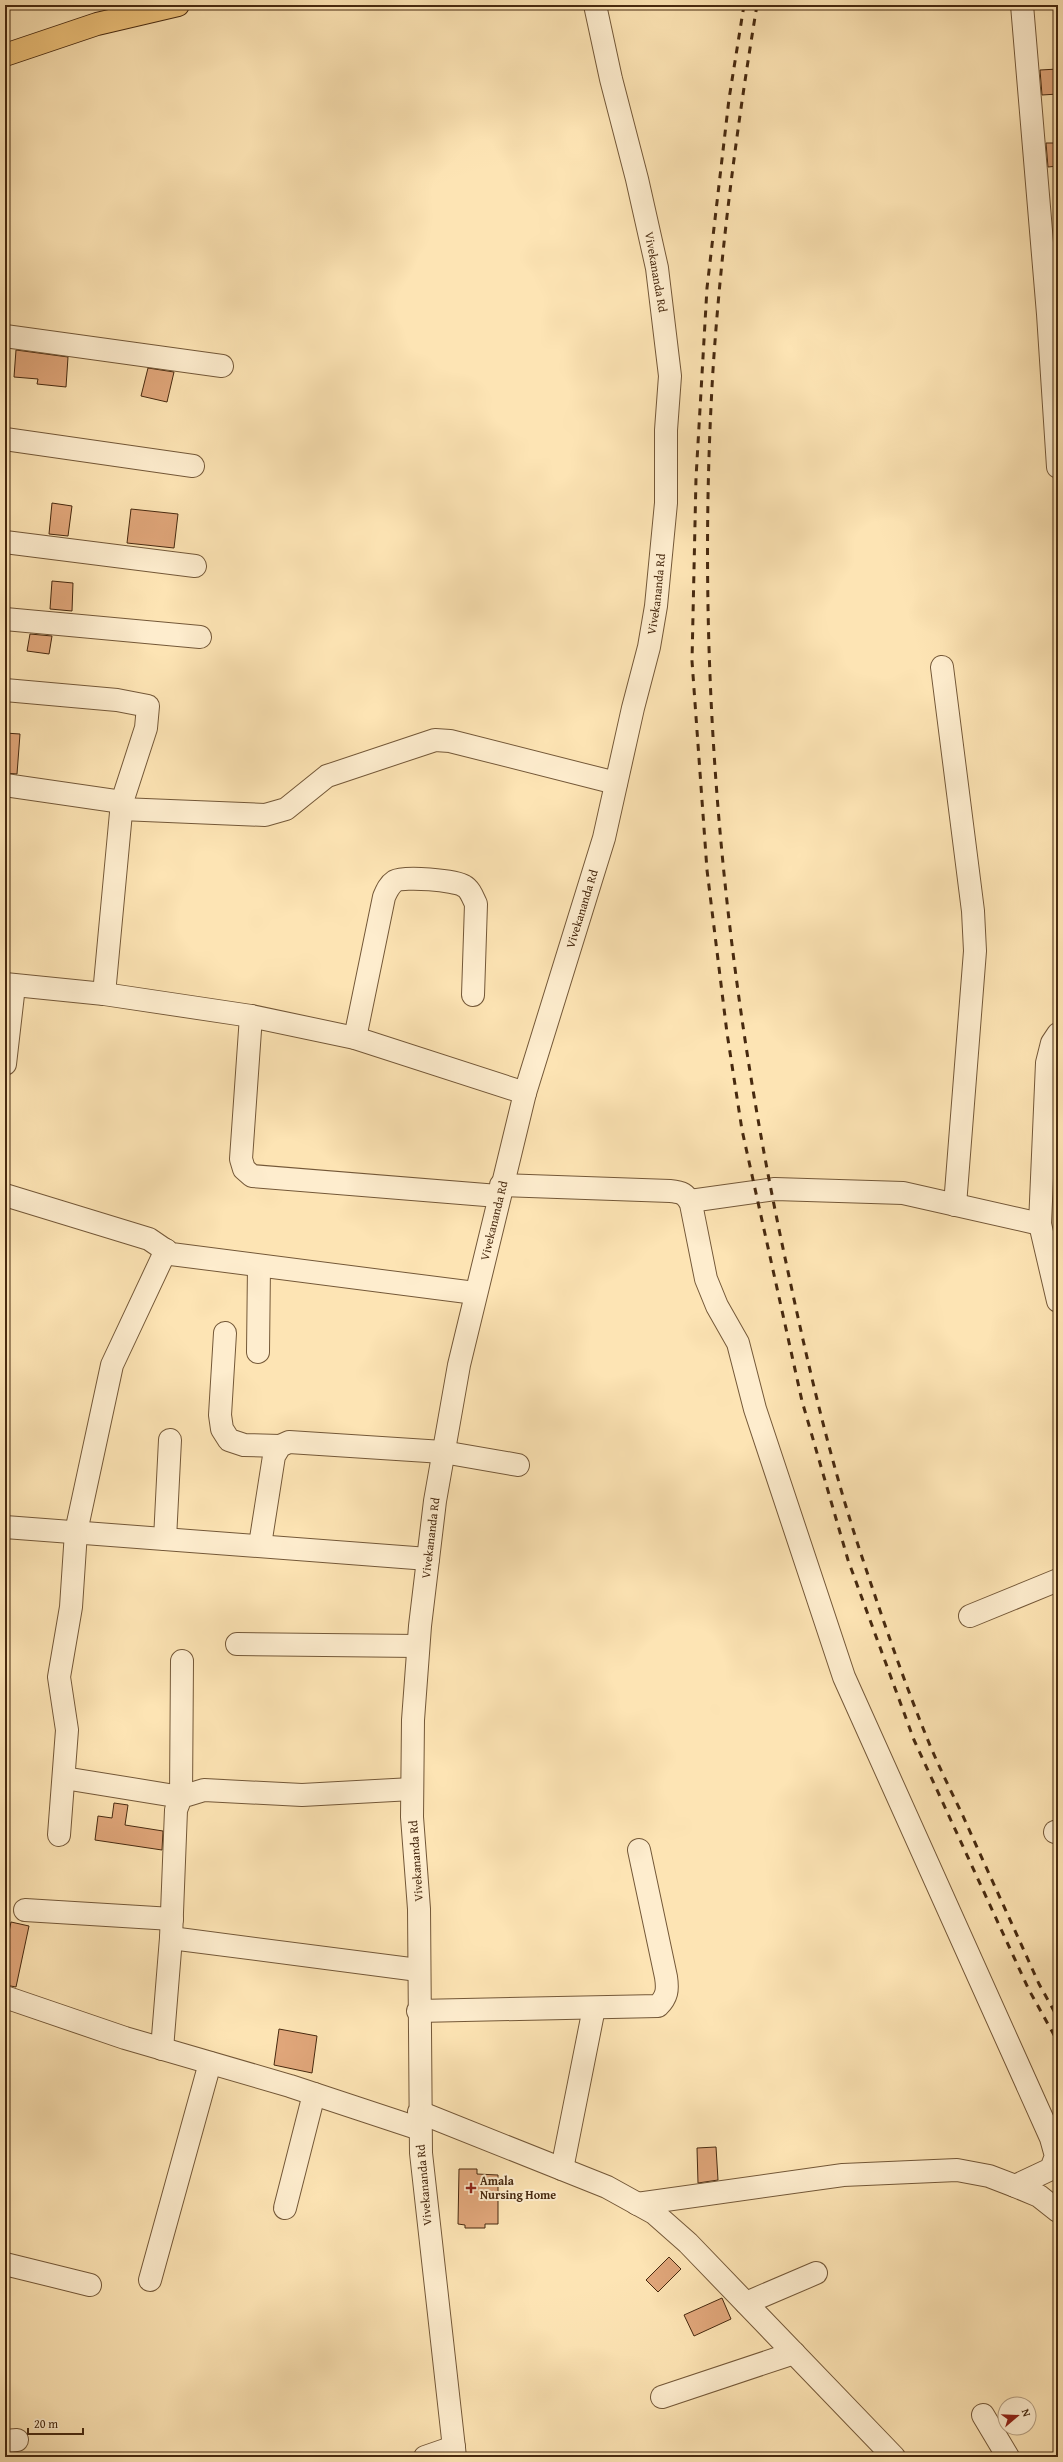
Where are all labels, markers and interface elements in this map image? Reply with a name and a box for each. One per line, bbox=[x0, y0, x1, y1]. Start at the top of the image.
street label: Vivekananda Rd bbox=[641, 230, 672, 314]
street label: Vivekananda Rd bbox=[642, 552, 669, 636]
street label: Vivekananda Rd bbox=[561, 867, 602, 950]
street label: Vivekananda Rd bbox=[476, 1178, 512, 1262]
street label: Vivekananda Rd bbox=[417, 1495, 444, 1580]
street label: Vivekananda Rd bbox=[404, 1819, 427, 1902]
street label: Vivekananda Rd bbox=[411, 2143, 436, 2226]
place label: Amala Nursing Home bbox=[480, 2172, 556, 2203]
marker: Amala Nursing Home bbox=[465, 2182, 477, 2194]
north arrow bbox=[997, 2396, 1037, 2436]
text: N bbox=[1018, 2407, 1035, 2419]
scale bar bbox=[28, 2410, 83, 2436]
text: 20 m bbox=[34, 2415, 58, 2432]

